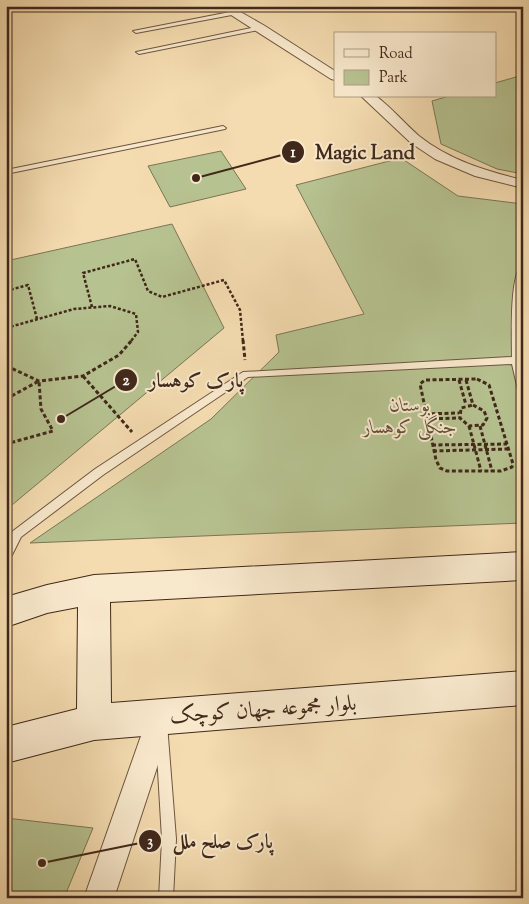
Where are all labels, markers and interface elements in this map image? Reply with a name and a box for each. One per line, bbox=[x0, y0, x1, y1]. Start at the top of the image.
legend bbox=[334, 32, 496, 98]
text: Road bbox=[379, 44, 413, 65]
text: Park bbox=[379, 68, 408, 89]
callout: Magic Land bbox=[280, 135, 425, 170]
text: Magic Land bbox=[315, 140, 416, 169]
text: 1 bbox=[290, 143, 296, 164]
callout: پارک کوهسار bbox=[114, 362, 254, 397]
text: پارک کوهسار bbox=[147, 368, 245, 397]
text: 2 bbox=[122, 371, 130, 392]
park label: بوستان جنگلی کوهسار bbox=[361, 393, 457, 442]
street label: بلوار مجموعه جهان کوچک bbox=[169, 689, 358, 733]
callout: پارک صلح ملل bbox=[138, 823, 283, 858]
text: پارک صلح ملل bbox=[173, 829, 274, 859]
text: 3 bbox=[147, 832, 153, 853]

